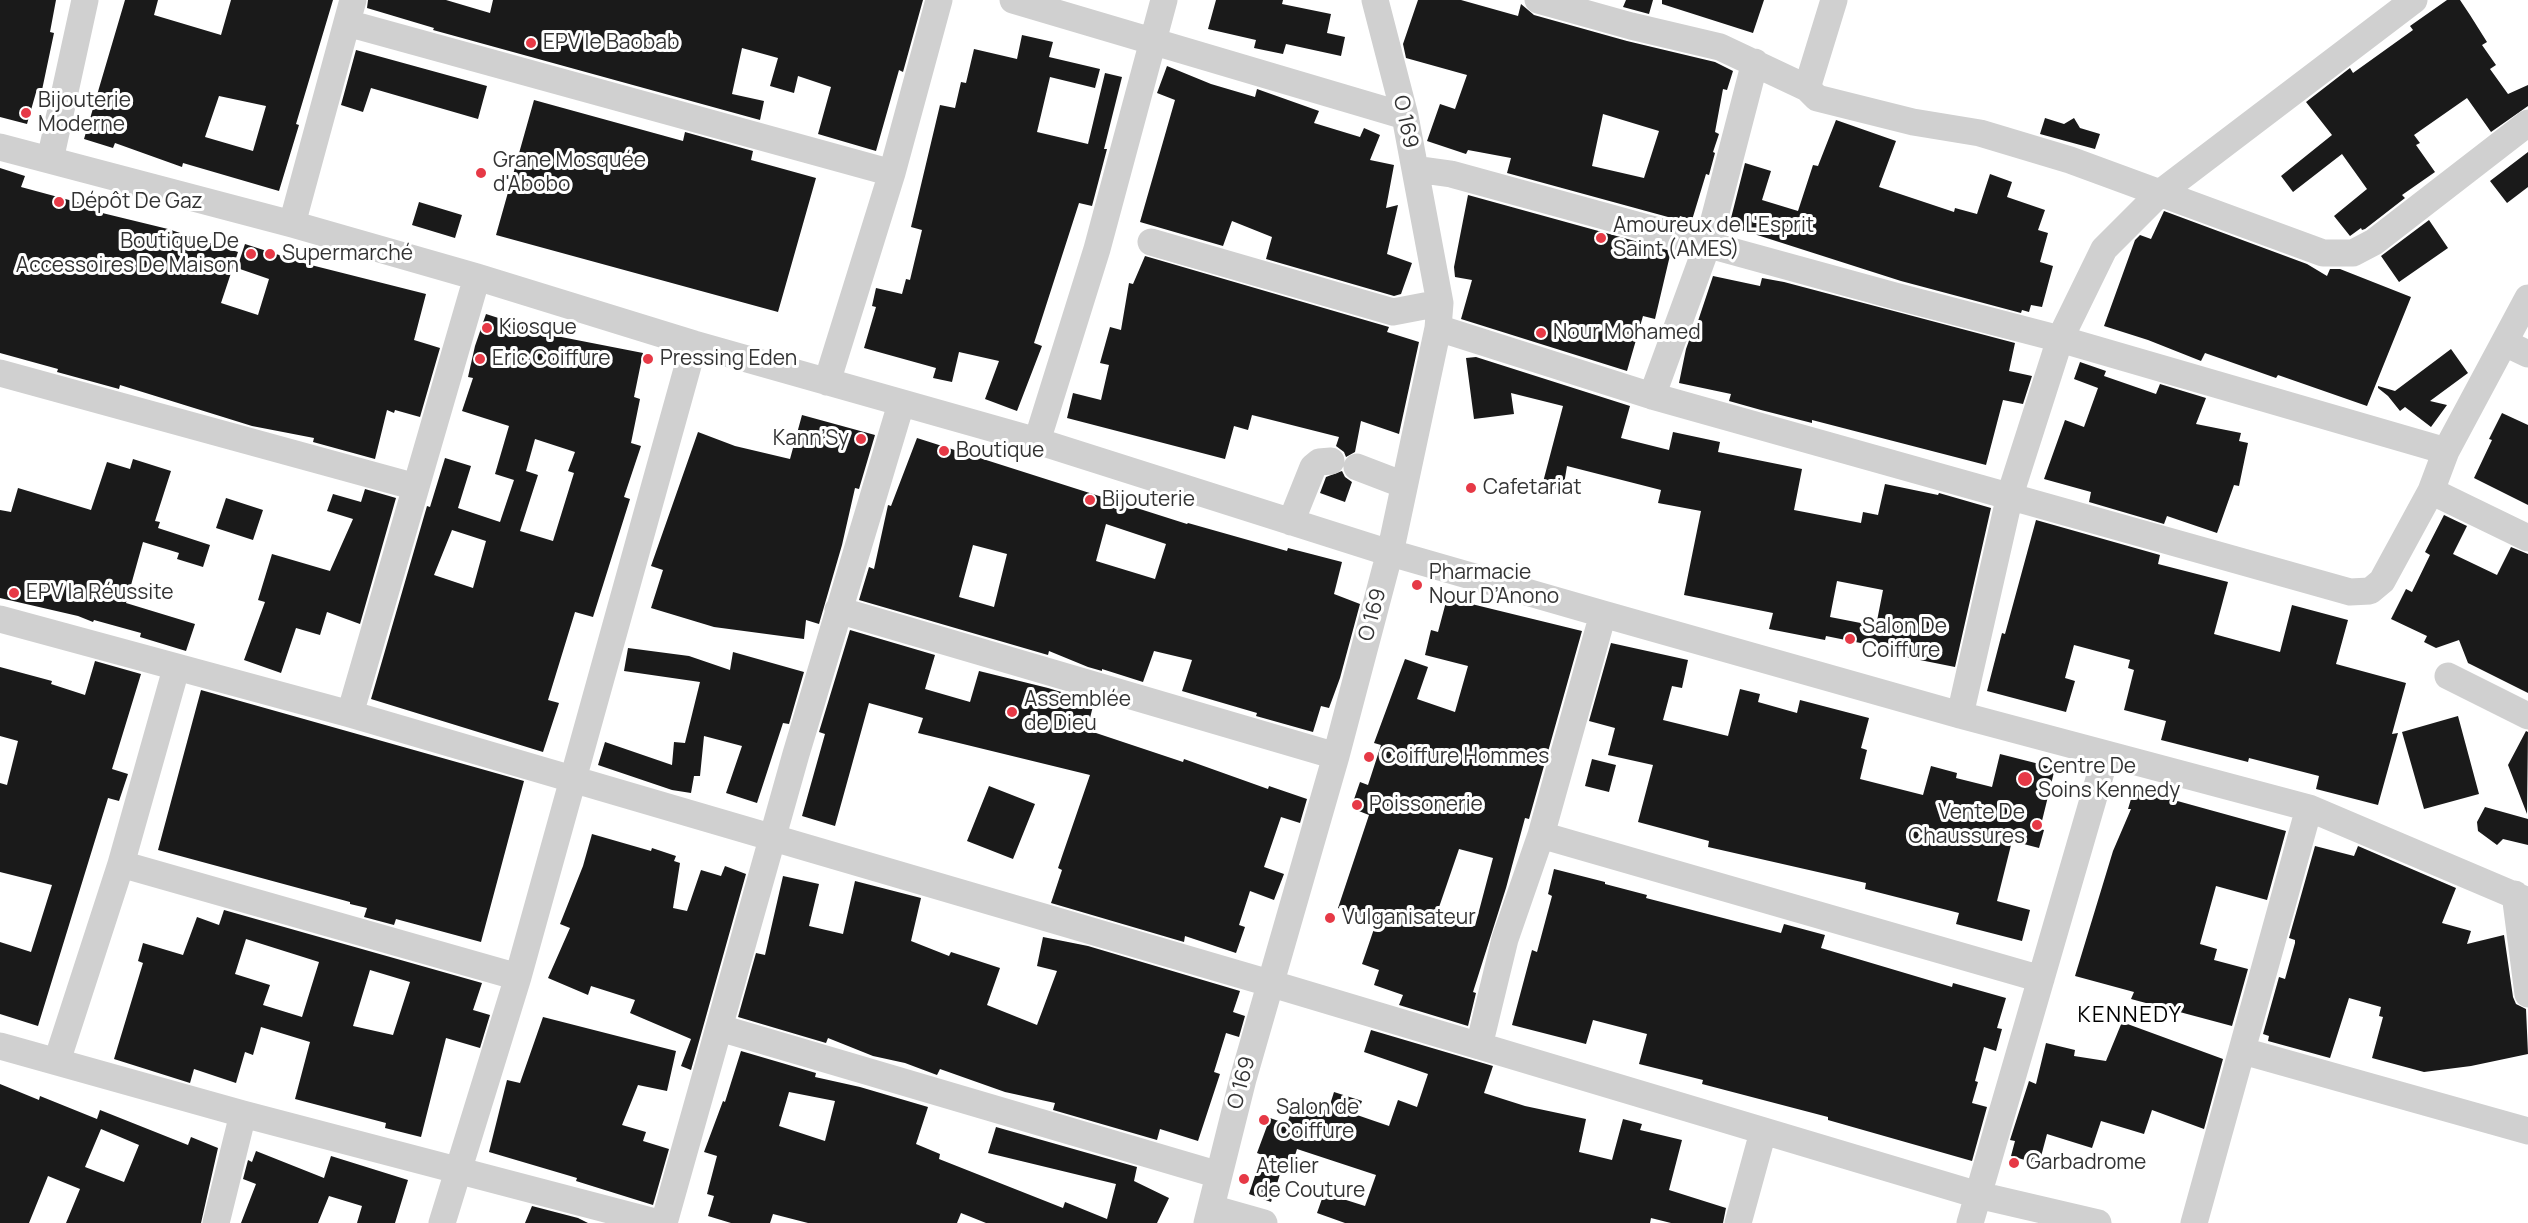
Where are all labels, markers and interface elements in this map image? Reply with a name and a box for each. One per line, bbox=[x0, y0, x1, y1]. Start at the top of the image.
place label: EPV le Baobab bbox=[543, 30, 679, 56]
marker: EPV le Baobab bbox=[524, 36, 538, 50]
place label: Bijouterie Moderne bbox=[38, 88, 131, 138]
street label: O 169 bbox=[1387, 93, 1423, 151]
marker: Bijouterie Moderne bbox=[19, 106, 33, 120]
place label: Grane Mosquée d'Abobo bbox=[493, 148, 646, 198]
marker: Grane Mosquée d'Abobo bbox=[474, 166, 488, 180]
place label: Dépôt De Gaz bbox=[71, 189, 203, 215]
marker: Dépôt De Gaz bbox=[52, 195, 66, 209]
place label: Amoureux de L'Esprit Saint (AMES) bbox=[1613, 213, 1814, 263]
place label: Boutique De Accessoires De Maison bbox=[16, 229, 239, 279]
marker: Amoureux de L'Esprit Saint (AMES) bbox=[1594, 231, 1608, 245]
place label: Supermarché bbox=[282, 241, 413, 267]
marker: Boutique De Accessoires De Maison bbox=[244, 247, 258, 261]
marker: Supermarché bbox=[263, 247, 277, 261]
place label: Kiosque bbox=[499, 315, 577, 341]
place label: Nour Mohamed bbox=[1553, 320, 1701, 346]
marker: Kiosque bbox=[480, 321, 494, 335]
marker: Nour Mohamed bbox=[1534, 326, 1548, 340]
place label: Eric Coiffure bbox=[492, 346, 611, 372]
place label: Pressing Eden bbox=[660, 346, 797, 372]
marker: Eric Coiffure bbox=[473, 352, 487, 366]
marker: Pressing Eden bbox=[641, 352, 655, 366]
place label: Kann’Sy bbox=[773, 426, 849, 452]
marker: Kann’Sy bbox=[854, 432, 868, 446]
place label: Boutique bbox=[956, 438, 1044, 464]
marker: Boutique bbox=[937, 444, 951, 458]
place label: Cafetariat bbox=[1483, 475, 1582, 501]
marker: Cafetariat bbox=[1464, 481, 1478, 495]
place label: Bijouterie bbox=[1102, 487, 1195, 513]
marker: Bijouterie bbox=[1083, 493, 1097, 507]
place label: Pharmacie Nour D’Anono bbox=[1429, 560, 1559, 610]
marker: Pharmacie Nour D’Anono bbox=[1410, 578, 1424, 592]
place label: EPV la Réussite bbox=[26, 580, 174, 606]
marker: EPV la Réussite bbox=[7, 586, 21, 600]
street label: O 169 bbox=[1354, 586, 1392, 644]
place label: Salon De Coiffure bbox=[1862, 614, 1947, 664]
marker: Salon De Coiffure bbox=[1843, 632, 1857, 646]
place label: Assemblée de Dieu bbox=[1024, 687, 1131, 737]
marker: Assemblée de Dieu bbox=[1005, 705, 1019, 719]
place label: Coiffure Hommes bbox=[1381, 744, 1549, 770]
marker: Coiffure Hommes bbox=[1362, 750, 1376, 764]
place label: Centre De Soins Kennedy bbox=[2038, 754, 2180, 804]
marker: Centre De Soins Kennedy bbox=[2016, 770, 2034, 788]
place label: Poissonerie bbox=[1369, 792, 1483, 818]
marker: Poissonerie bbox=[1350, 798, 1364, 812]
place label: Vente De Chaussures bbox=[1908, 800, 2025, 850]
marker: Vente De Chaussures bbox=[2030, 818, 2044, 832]
place label: Vulganisateur bbox=[1342, 905, 1476, 931]
marker: Vulganisateur bbox=[1323, 911, 1337, 925]
district label: KENNEDY bbox=[2077, 1003, 2183, 1029]
street label: O 169 bbox=[1223, 1054, 1261, 1112]
place label: Salon de Coiffure bbox=[1276, 1095, 1359, 1145]
marker: Salon de Coiffure bbox=[1257, 1113, 1271, 1127]
place label: Garbadrome bbox=[2026, 1150, 2146, 1176]
place label: Atelier de Couture bbox=[1256, 1154, 1365, 1204]
marker: Garbadrome bbox=[2007, 1156, 2021, 1170]
marker: Atelier de Couture bbox=[1237, 1172, 1251, 1186]

